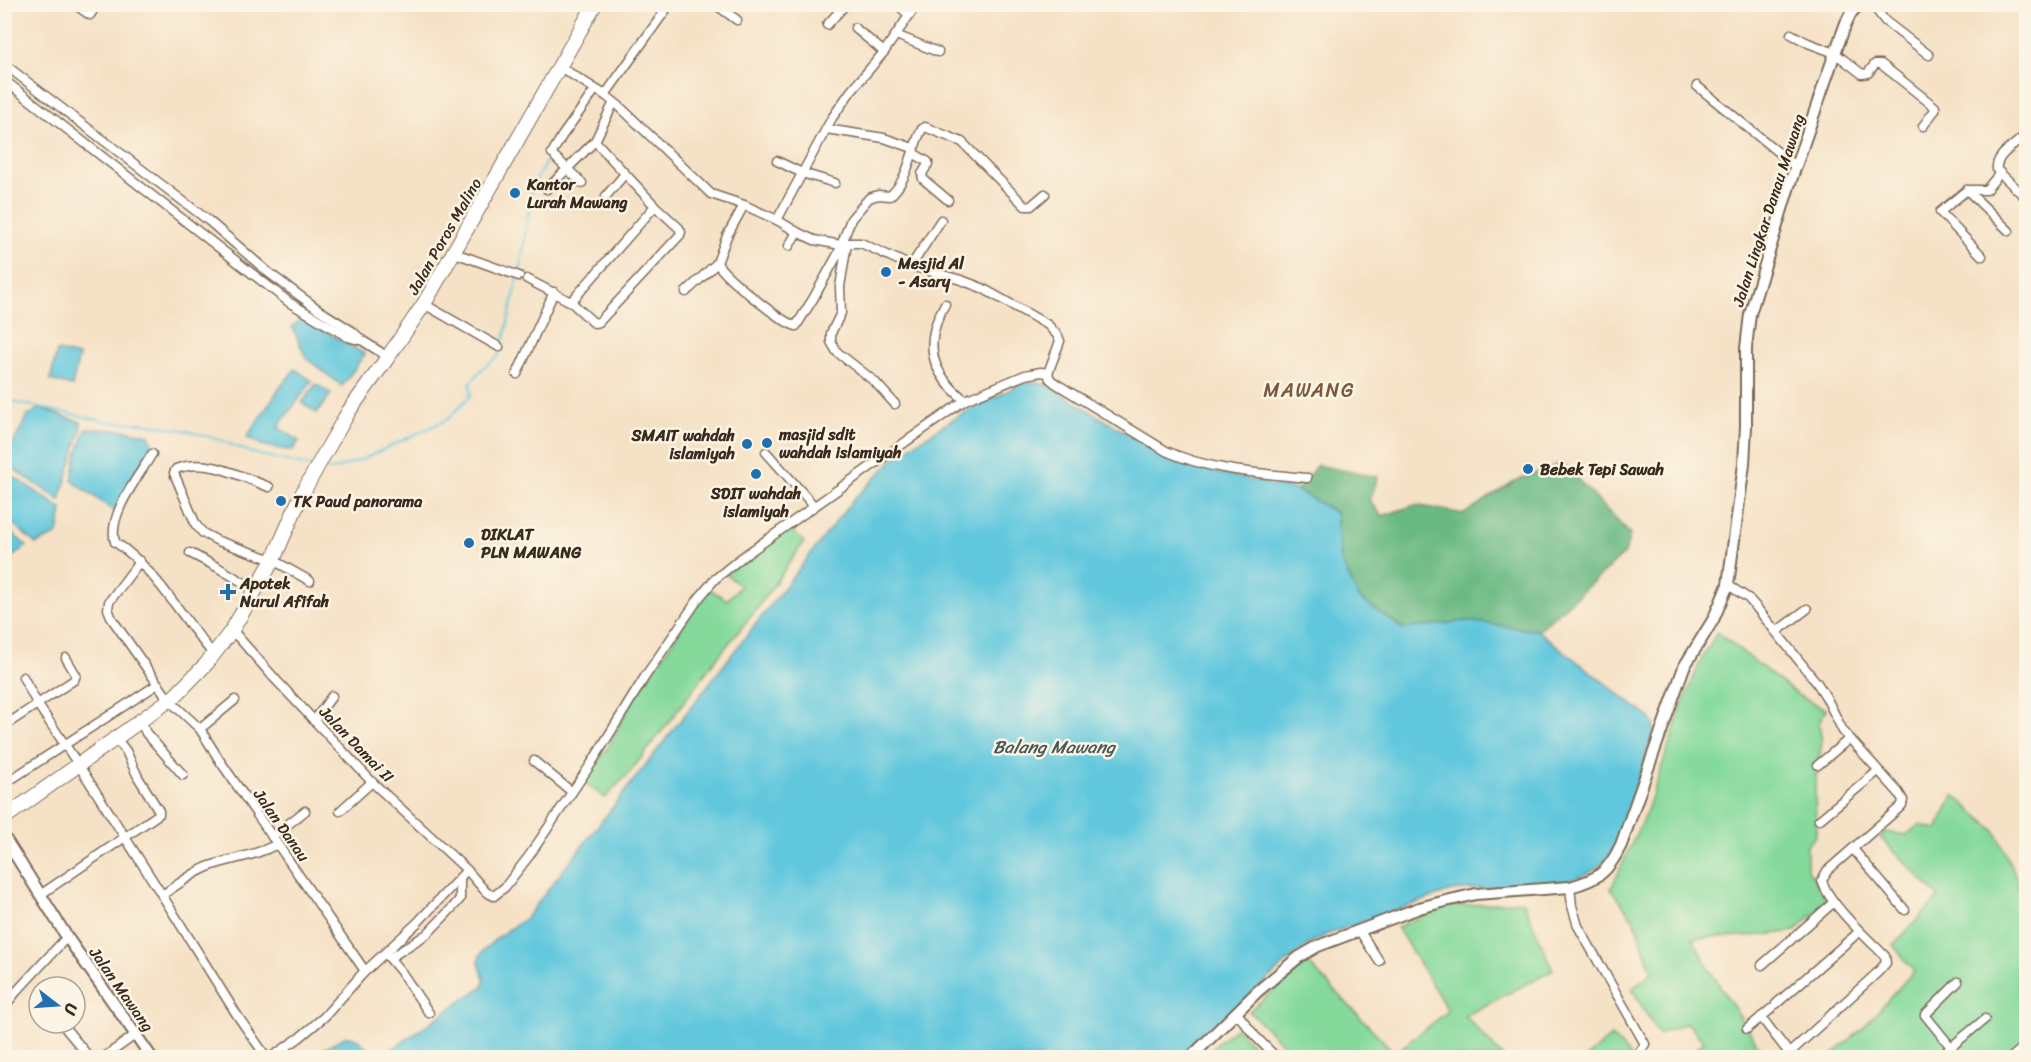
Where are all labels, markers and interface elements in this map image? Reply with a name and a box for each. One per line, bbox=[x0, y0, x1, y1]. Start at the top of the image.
street label: Jalan Lingkar Danau Mawang bbox=[1723, 110, 1813, 311]
place label: Kantor Lurah Mawang bbox=[526, 170, 629, 217]
street label: Jalan Poros Malino bbox=[399, 172, 490, 301]
marker: Kantor Lurah Mawang bbox=[508, 186, 522, 200]
place label: Mesjid Al - Asary bbox=[897, 249, 965, 296]
marker: Mesjid Al - Asary bbox=[879, 265, 893, 279]
district label: MAWANG bbox=[1263, 373, 1355, 408]
place label: masjid sdit wahdah islamiyah bbox=[778, 420, 902, 467]
place label: SMAIT wahdah islamiyah bbox=[630, 421, 736, 468]
marker: masjid sdit wahdah islamiyah bbox=[760, 436, 774, 450]
marker: SMAIT wahdah islamiyah bbox=[740, 437, 754, 451]
place label: Bebek Tepi Sawah bbox=[1540, 455, 1664, 484]
marker: Bebek Tepi Sawah bbox=[1521, 462, 1535, 476]
marker: SDIT wahdah islamiyah bbox=[749, 467, 763, 481]
place label: SDIT wahdah islamiyah bbox=[710, 479, 802, 526]
place label: TK Paud panorama bbox=[293, 487, 423, 516]
marker: TK Paud panorama bbox=[274, 494, 288, 508]
place label: DIKLAT PLN MAWANG bbox=[481, 520, 582, 567]
marker: DIKLAT PLN MAWANG bbox=[462, 536, 476, 550]
place label: Apotek Nurul Afifah bbox=[239, 569, 330, 616]
marker: Apotek Nurul Afifah bbox=[221, 585, 235, 599]
street label: Jalan Damai II bbox=[311, 698, 401, 790]
water label: Balang Mawang bbox=[993, 731, 1117, 763]
street label: Jalan Danau bbox=[245, 782, 318, 868]
street label: Jalan Mawang bbox=[81, 940, 162, 1038]
north arrow bbox=[27, 975, 87, 1035]
text: U bbox=[55, 1000, 86, 1020]

